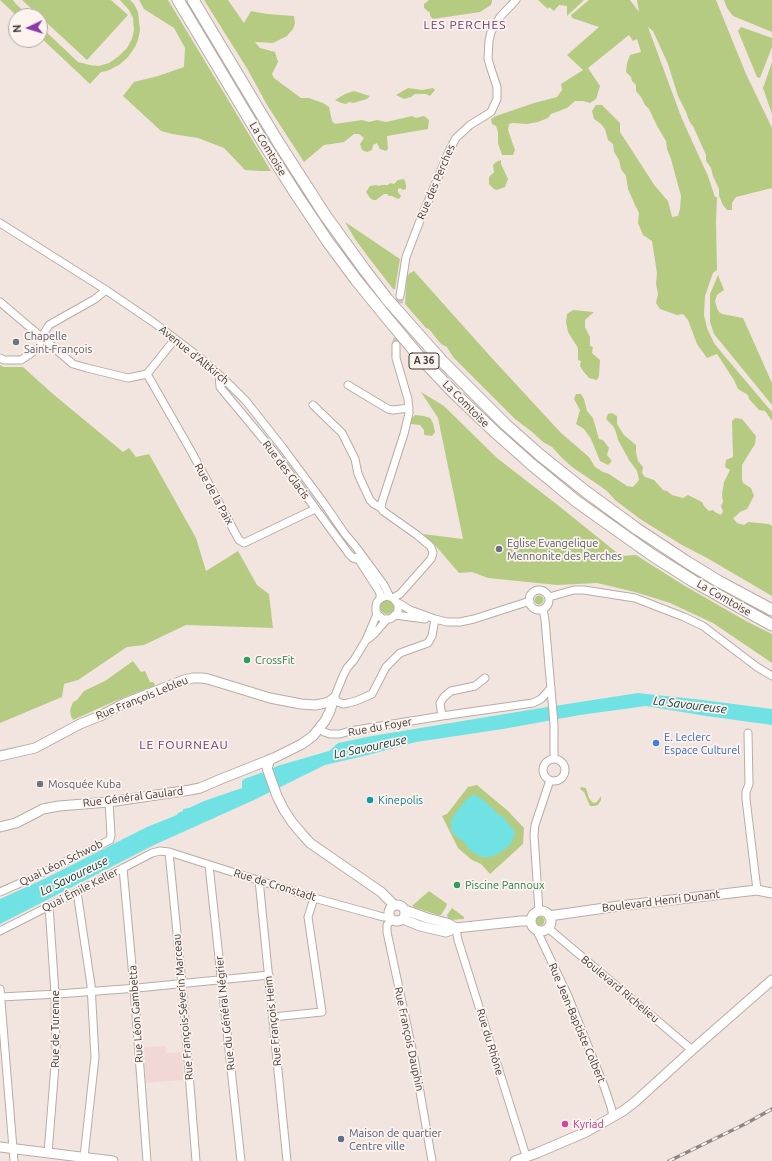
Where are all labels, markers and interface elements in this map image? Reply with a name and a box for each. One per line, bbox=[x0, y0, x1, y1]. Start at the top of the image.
north arrow bbox=[8, 8, 48, 48]
district label: LES PERCHES bbox=[424, 18, 506, 32]
text: N bbox=[11, 24, 23, 33]
street label: La Comtoise bbox=[247, 120, 289, 178]
street label: Rue des Perches bbox=[414, 142, 458, 222]
street label: Avenue d'Altkirch bbox=[156, 323, 232, 387]
place label: Chapelle Saint-François bbox=[24, 329, 92, 355]
marker: Chapelle Saint-François bbox=[11, 337, 21, 347]
road number: A 36 bbox=[409, 353, 439, 369]
street label: La Comtoise bbox=[440, 378, 492, 430]
street label: Rue des Glacis bbox=[260, 438, 312, 502]
street label: Rue de la Paix bbox=[192, 461, 236, 527]
place label: Eglise Evangelique Mennonite des Perches bbox=[507, 536, 622, 562]
marker: Eglise Evangelique Mennonite des Perches bbox=[494, 544, 504, 554]
street label: La Comtoise bbox=[694, 577, 754, 619]
place label: CrossFit bbox=[255, 653, 295, 667]
marker: CrossFit bbox=[242, 655, 252, 665]
street label: Rue François Lebleu bbox=[94, 673, 190, 723]
water label: La Savoureuse bbox=[652, 693, 728, 717]
street label: Rue du Foyer bbox=[347, 715, 413, 739]
place label: E. Leclerc Espace Culturel bbox=[664, 730, 740, 756]
water label: La Savoureuse bbox=[332, 732, 408, 762]
district label: LE FOURNEAU bbox=[139, 738, 229, 752]
marker: E. Leclerc Espace Culturel bbox=[651, 738, 661, 748]
place label: Mosquée Kuba bbox=[48, 777, 121, 791]
marker: Mosquée Kuba bbox=[35, 779, 45, 789]
street label: Rue Général Gaulard bbox=[82, 784, 184, 810]
place label: Kinepolis bbox=[378, 793, 423, 807]
marker: Kinepolis bbox=[365, 795, 375, 805]
street label: Quai Léon Schwob bbox=[17, 837, 105, 889]
water label: La Savoureuse bbox=[38, 853, 110, 899]
street label: Quai Émile Keller bbox=[40, 865, 120, 915]
street label: Rue de Cronstadt bbox=[232, 866, 318, 904]
place label: Piscine Pannoux bbox=[465, 878, 545, 892]
marker: Piscine Pannoux bbox=[452, 880, 462, 890]
street label: Boulevard Henri Dunant bbox=[601, 887, 721, 915]
street label: Rue François-Séverin Marceau bbox=[170, 933, 196, 1081]
street label: Boulevard Richelieu bbox=[578, 953, 662, 1025]
street label: Rue du Général Négrier bbox=[212, 955, 238, 1071]
street label: Rue Jean-Baptiste Colbert bbox=[546, 961, 608, 1085]
street label: Rue Léon Gambetta bbox=[126, 965, 146, 1063]
street label: Rue François Heim bbox=[262, 975, 284, 1067]
street label: Rue François Dauphin bbox=[391, 986, 427, 1092]
street label: Rue de Turenne bbox=[48, 990, 62, 1068]
street label: Rue du Rhône bbox=[474, 1007, 506, 1077]
place label: Kyriad bbox=[573, 1117, 604, 1131]
marker: Kyriad bbox=[560, 1119, 570, 1129]
place label: Maison de quartier Centre ville bbox=[349, 1126, 442, 1152]
marker: Maison de quartier Centre ville bbox=[336, 1134, 346, 1144]

